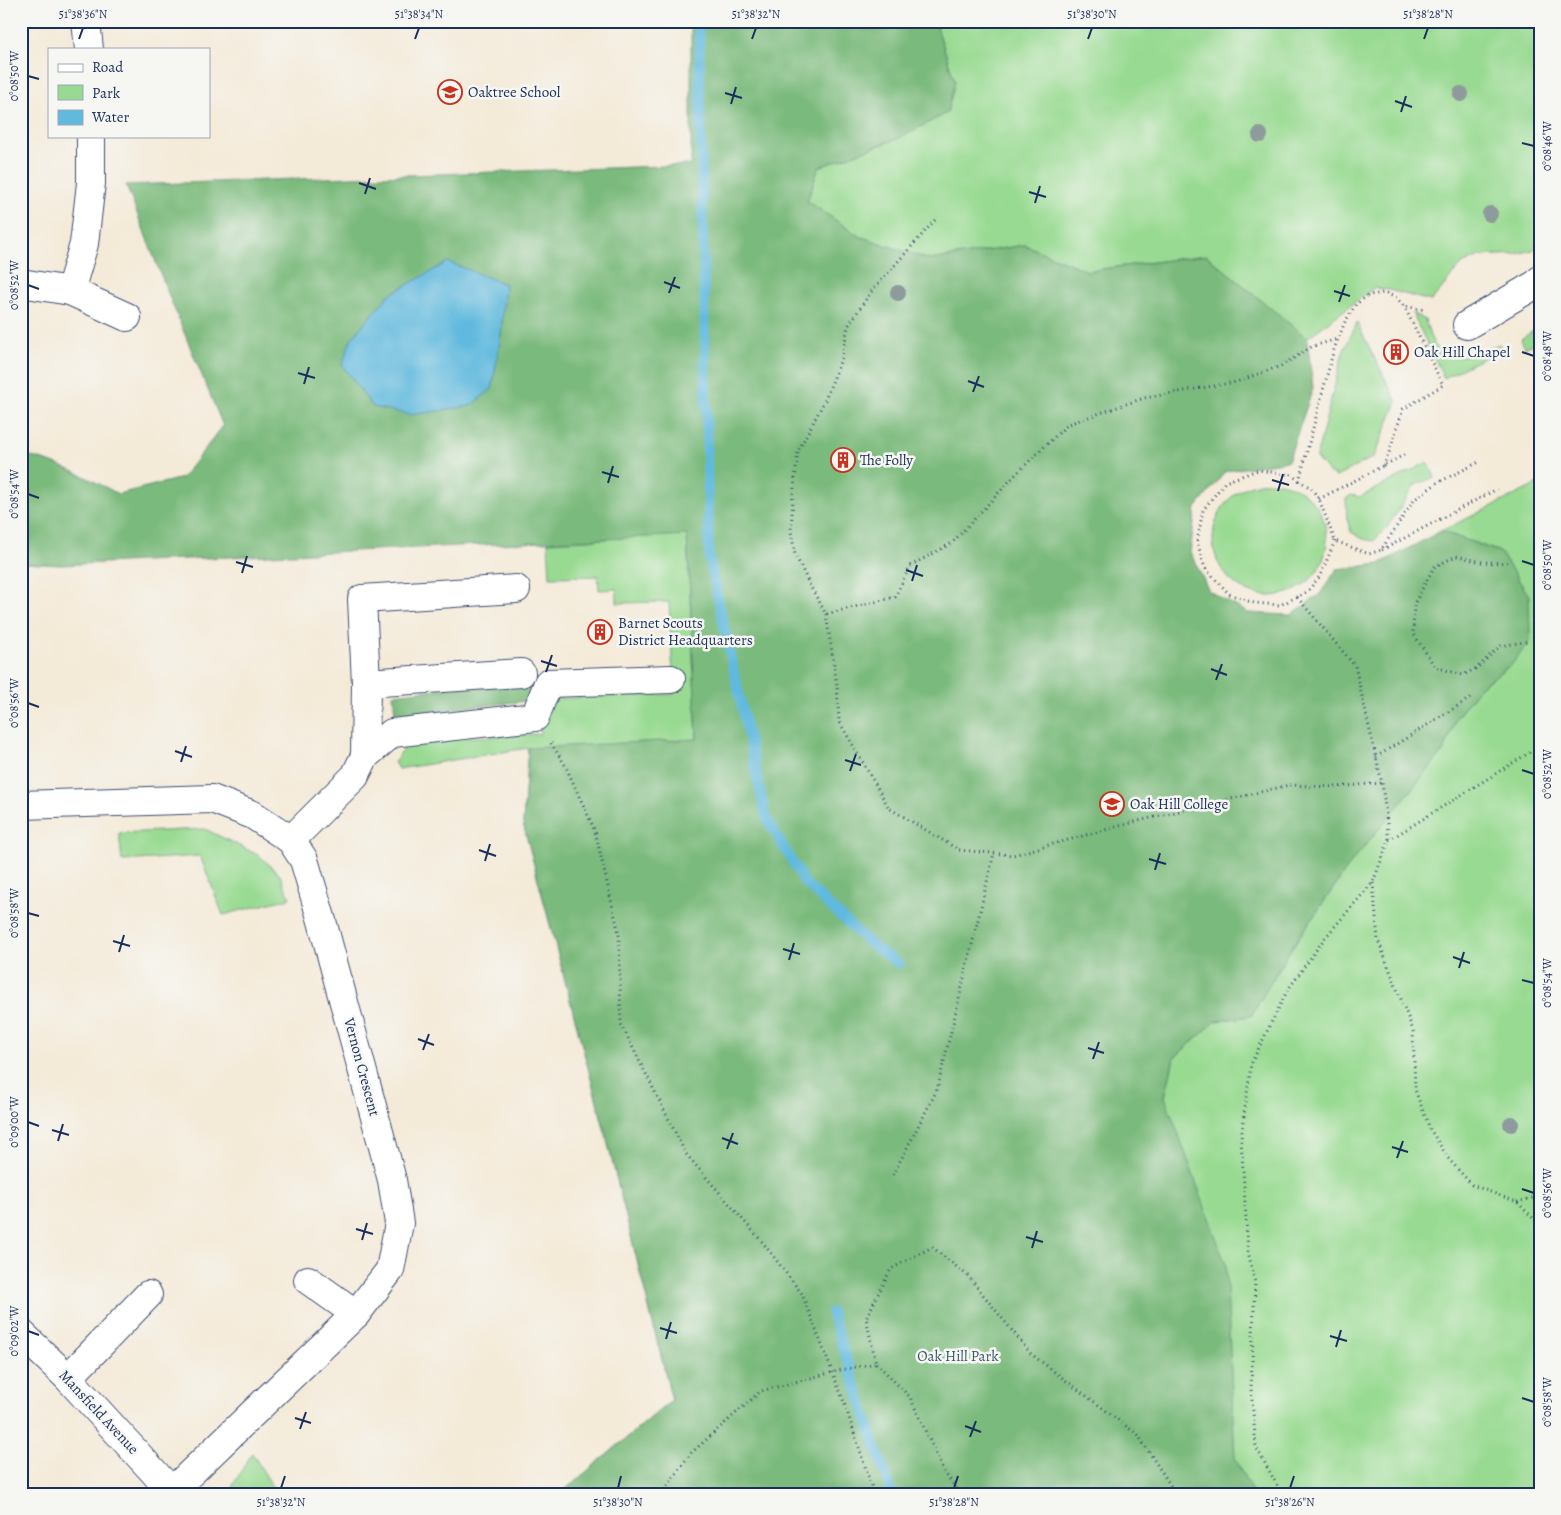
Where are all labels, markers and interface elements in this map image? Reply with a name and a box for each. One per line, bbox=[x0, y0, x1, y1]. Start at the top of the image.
text: 51°38'36"N bbox=[59, 6, 108, 22]
text: 51°38'34"N bbox=[395, 6, 444, 22]
text: 51°38'32"N bbox=[732, 6, 781, 22]
text: 51°38'30"N bbox=[1067, 6, 1117, 22]
text: 51°38'28"N bbox=[1403, 6, 1453, 22]
legend bbox=[48, 48, 210, 138]
text: 0°08'50"W bbox=[6, 50, 22, 101]
text: Road bbox=[92, 57, 124, 77]
school or university icon: Oaktree School bbox=[437, 79, 463, 105]
place label: Oaktree School bbox=[468, 82, 561, 102]
text: Park bbox=[92, 83, 121, 103]
text: Water bbox=[91, 107, 129, 127]
text: 0°08'46"W bbox=[1539, 120, 1555, 171]
text: 0°08'52"W bbox=[6, 259, 22, 310]
text: 0°08'48"W bbox=[1539, 330, 1555, 381]
building icon: Oak Hill Chapel bbox=[1383, 339, 1409, 365]
place label: Oak Hill Chapel bbox=[1414, 342, 1511, 362]
building icon: The Folly bbox=[830, 447, 856, 473]
place label: The Folly bbox=[860, 450, 913, 470]
text: 0°08'54"W bbox=[6, 468, 22, 519]
text: 0°08'50"W bbox=[1539, 539, 1555, 590]
place label: Barnet Scouts District Headquarters bbox=[618, 613, 753, 650]
building icon: Barnet Scouts District Headquarters bbox=[587, 619, 613, 645]
text: 0°08'56"W bbox=[6, 677, 22, 728]
text: 0°08'52"W bbox=[1539, 748, 1555, 799]
school or university icon: Oak Hill College bbox=[1099, 791, 1125, 817]
place label: Oak Hill College bbox=[1130, 794, 1228, 814]
text: 0°08'58"W bbox=[6, 887, 22, 938]
text: 0°08'54"W bbox=[1539, 957, 1555, 1008]
street label: Vernon Crescent bbox=[339, 1015, 385, 1118]
text: 0°09'00"W bbox=[6, 1095, 22, 1148]
text: 0°08'56"W bbox=[1539, 1167, 1555, 1218]
text: 0°09'02"W bbox=[6, 1305, 22, 1356]
park label: Oak Hill Park bbox=[917, 1346, 999, 1366]
street label: Mansfield Avenue bbox=[55, 1365, 144, 1459]
text: 0°08'58"W bbox=[1539, 1376, 1555, 1427]
text: 51°38'32"N bbox=[257, 1494, 306, 1510]
text: 51°38'30"N bbox=[593, 1494, 643, 1510]
text: 51°38'28"N bbox=[929, 1494, 979, 1510]
text: 51°38'26"N bbox=[1265, 1494, 1315, 1510]

